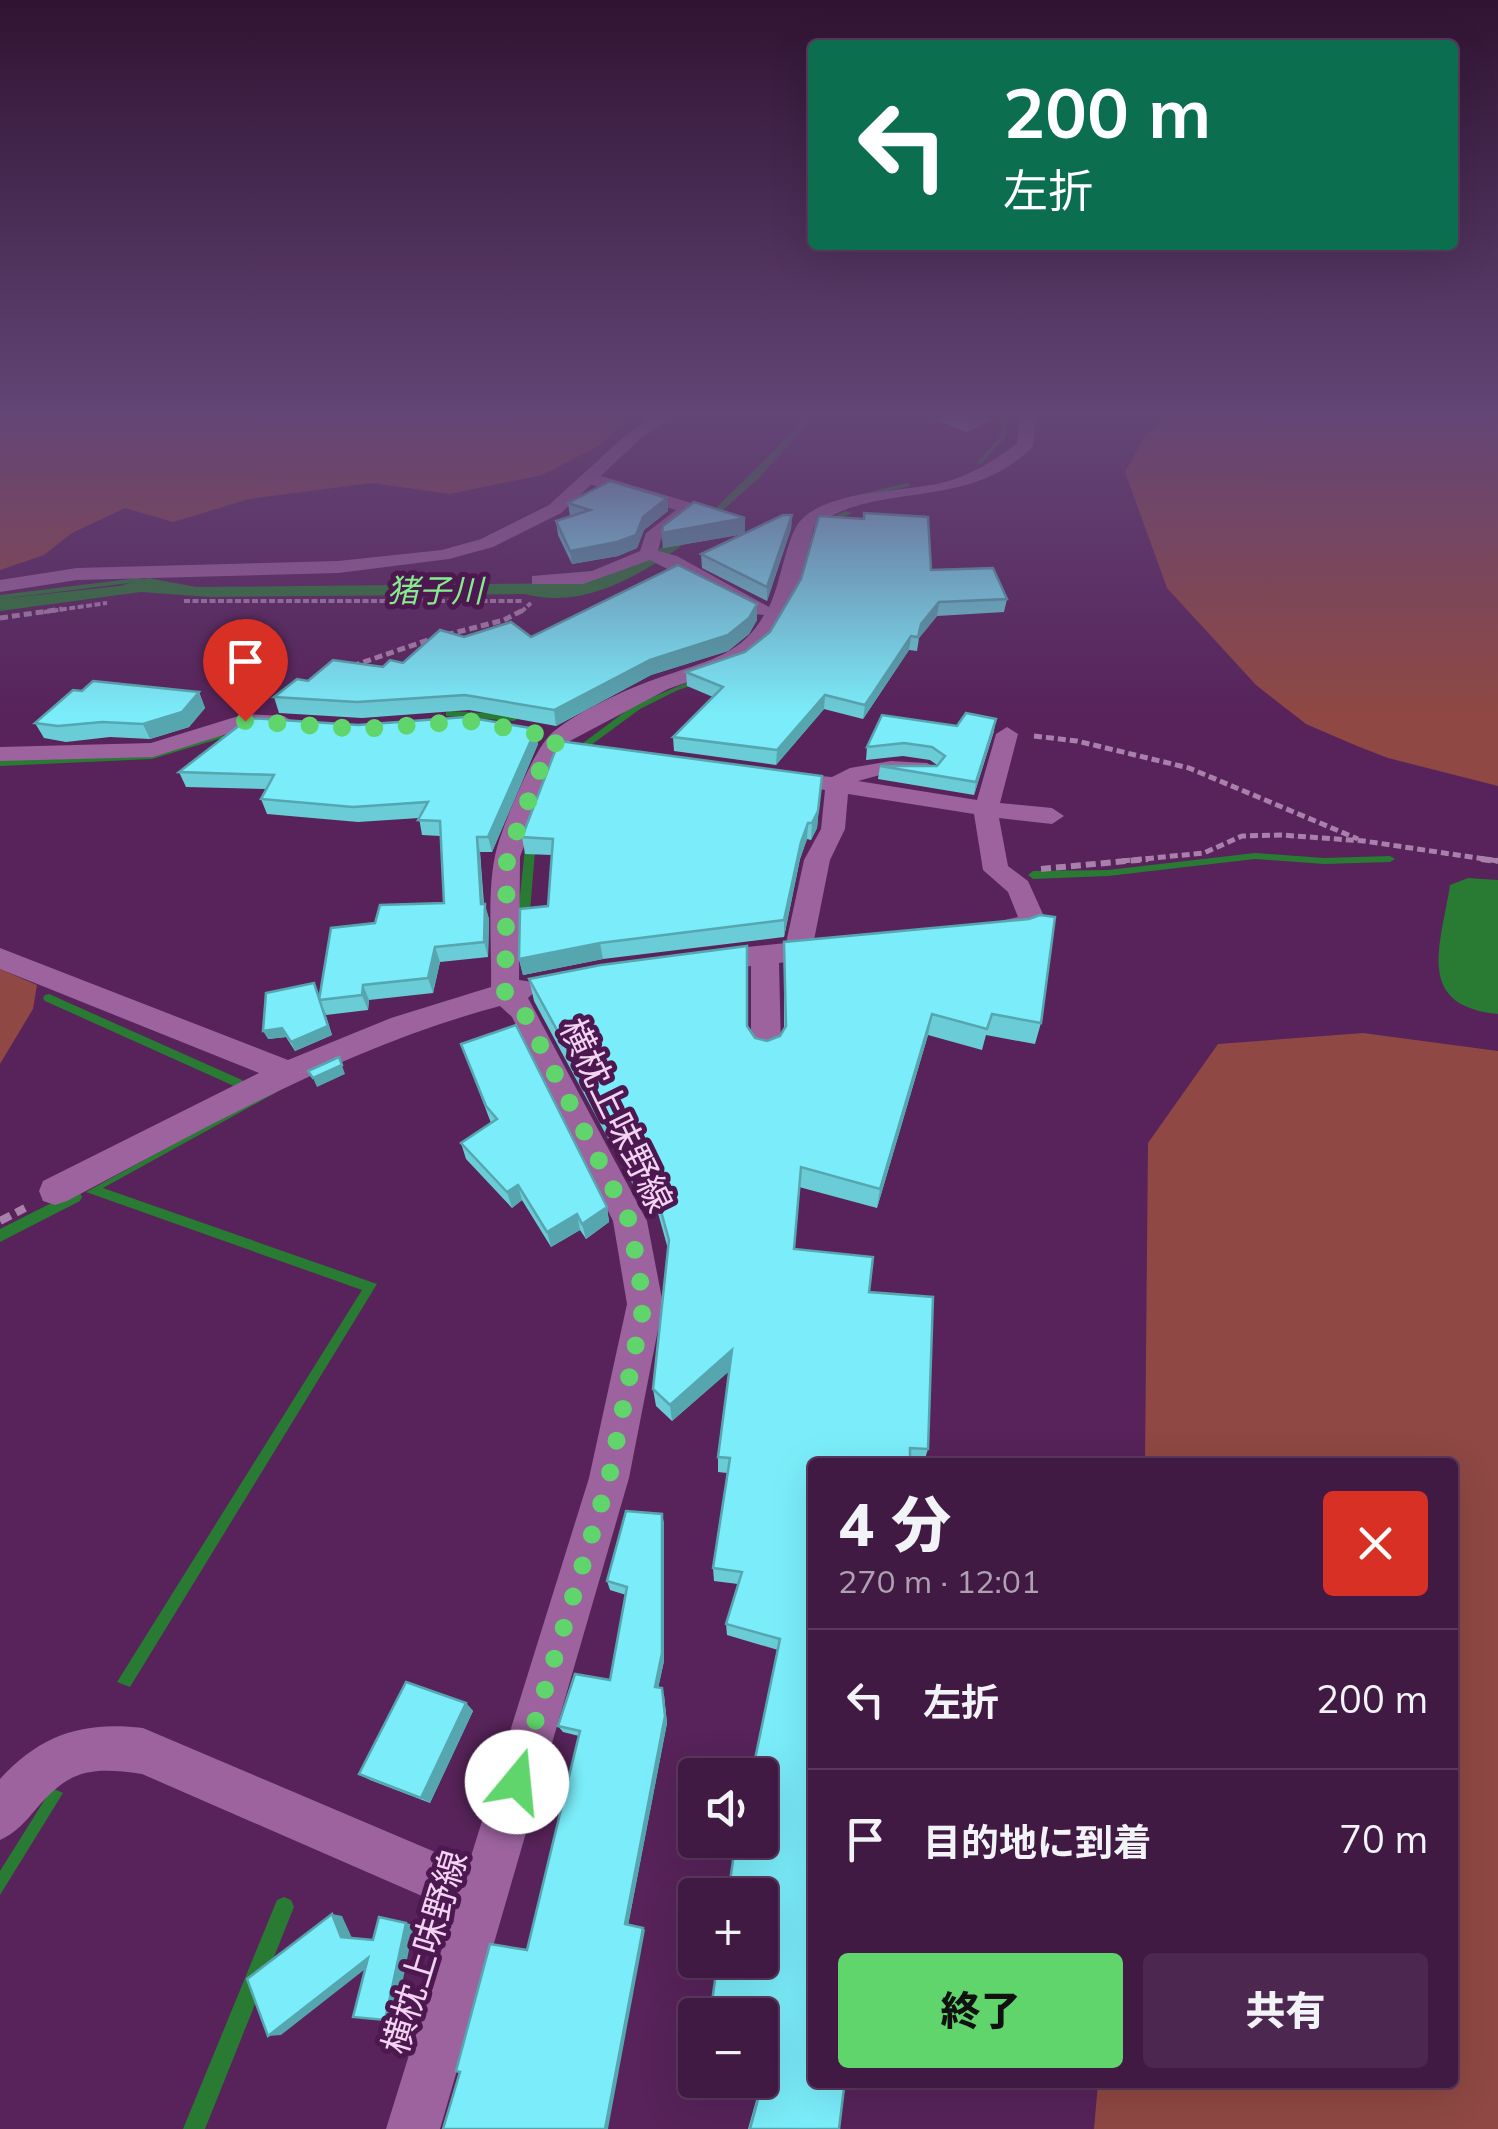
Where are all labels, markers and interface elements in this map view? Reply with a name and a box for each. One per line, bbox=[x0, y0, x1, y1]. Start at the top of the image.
text: 200 m bbox=[1003, 68, 1211, 156]
icon: left bbox=[838, 80, 968, 210]
text: 左折 bbox=[1003, 162, 1093, 218]
water label: 猪子川 bbox=[387, 570, 486, 610]
pin bbox=[203, 619, 288, 722]
icon: arrive bbox=[218, 634, 273, 689]
street label: 横枕上味野線 bbox=[551, 1011, 683, 1219]
text: 4 分 bbox=[838, 1486, 951, 1561]
button: close bbox=[1323, 1491, 1428, 1596]
text: 270 m · 12:01 bbox=[838, 1561, 1040, 1601]
icon: left bbox=[838, 1672, 893, 1727]
text: 200 m bbox=[1316, 1675, 1428, 1723]
text: 左折 bbox=[923, 1678, 999, 1726]
position arrow bbox=[465, 1730, 569, 1834]
map controls bbox=[678, 1758, 778, 2098]
button: sound bbox=[678, 1758, 778, 1858]
icon: arrive bbox=[838, 1812, 893, 1867]
text: 70 m bbox=[1339, 1815, 1428, 1863]
text: 目的地に到着 bbox=[923, 1818, 1151, 1866]
street label: 横枕上味野線 bbox=[372, 1845, 476, 2059]
button: + bbox=[678, 1878, 778, 1978]
button: 終了 bbox=[838, 1953, 1123, 2068]
button: 共有 bbox=[1143, 1953, 1428, 2068]
button: − bbox=[678, 1998, 778, 2098]

